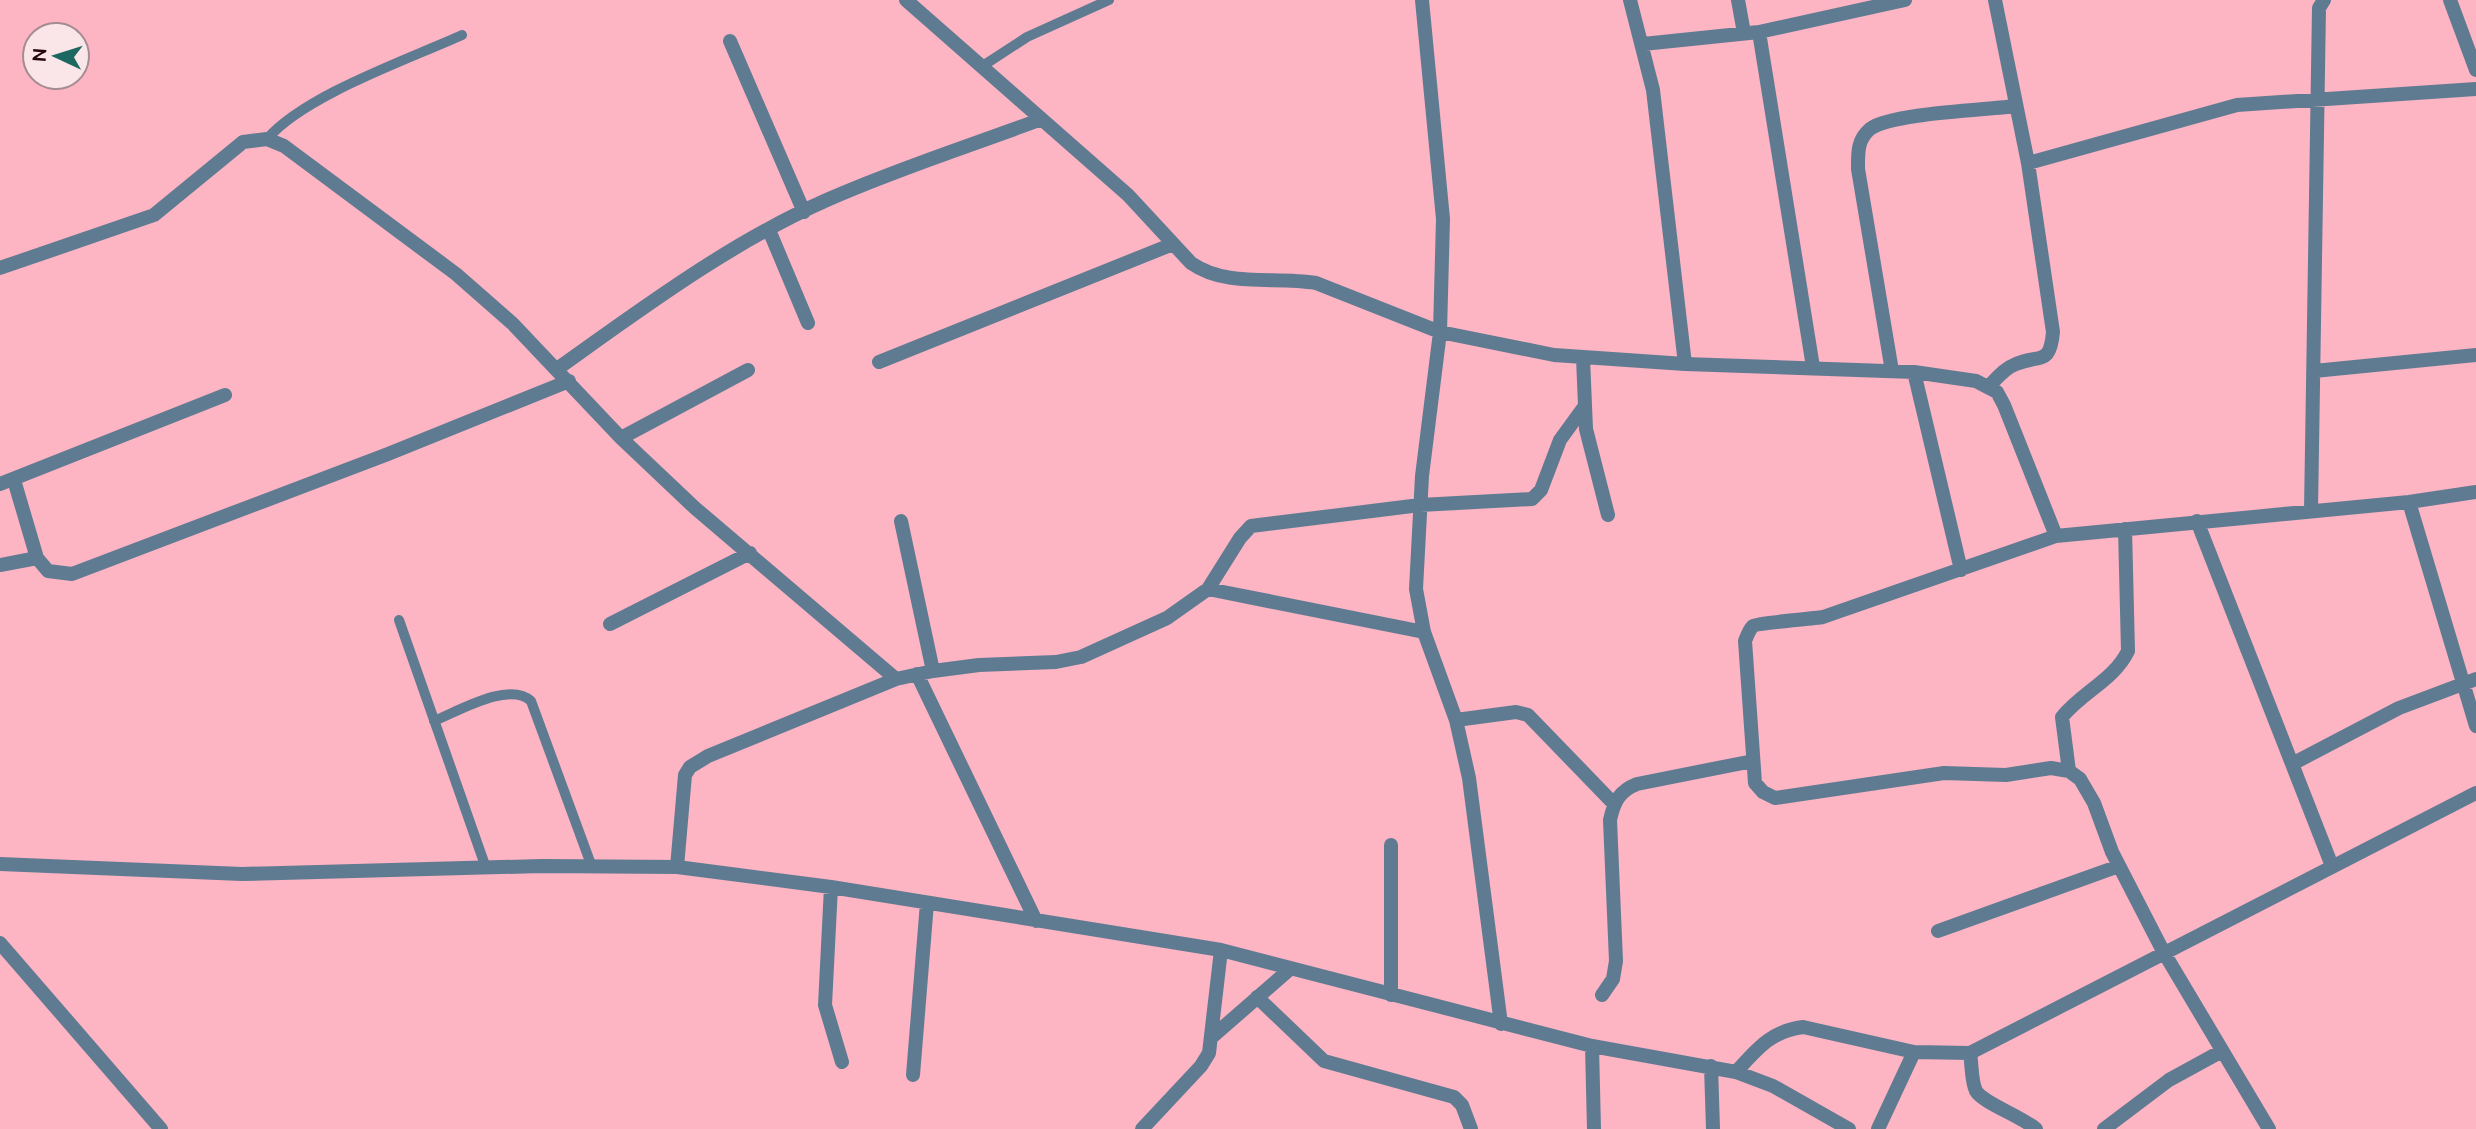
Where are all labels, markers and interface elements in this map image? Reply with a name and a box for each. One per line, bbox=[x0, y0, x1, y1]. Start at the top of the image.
north arrow bbox=[21, 21, 91, 91]
text: N bbox=[28, 47, 51, 63]

